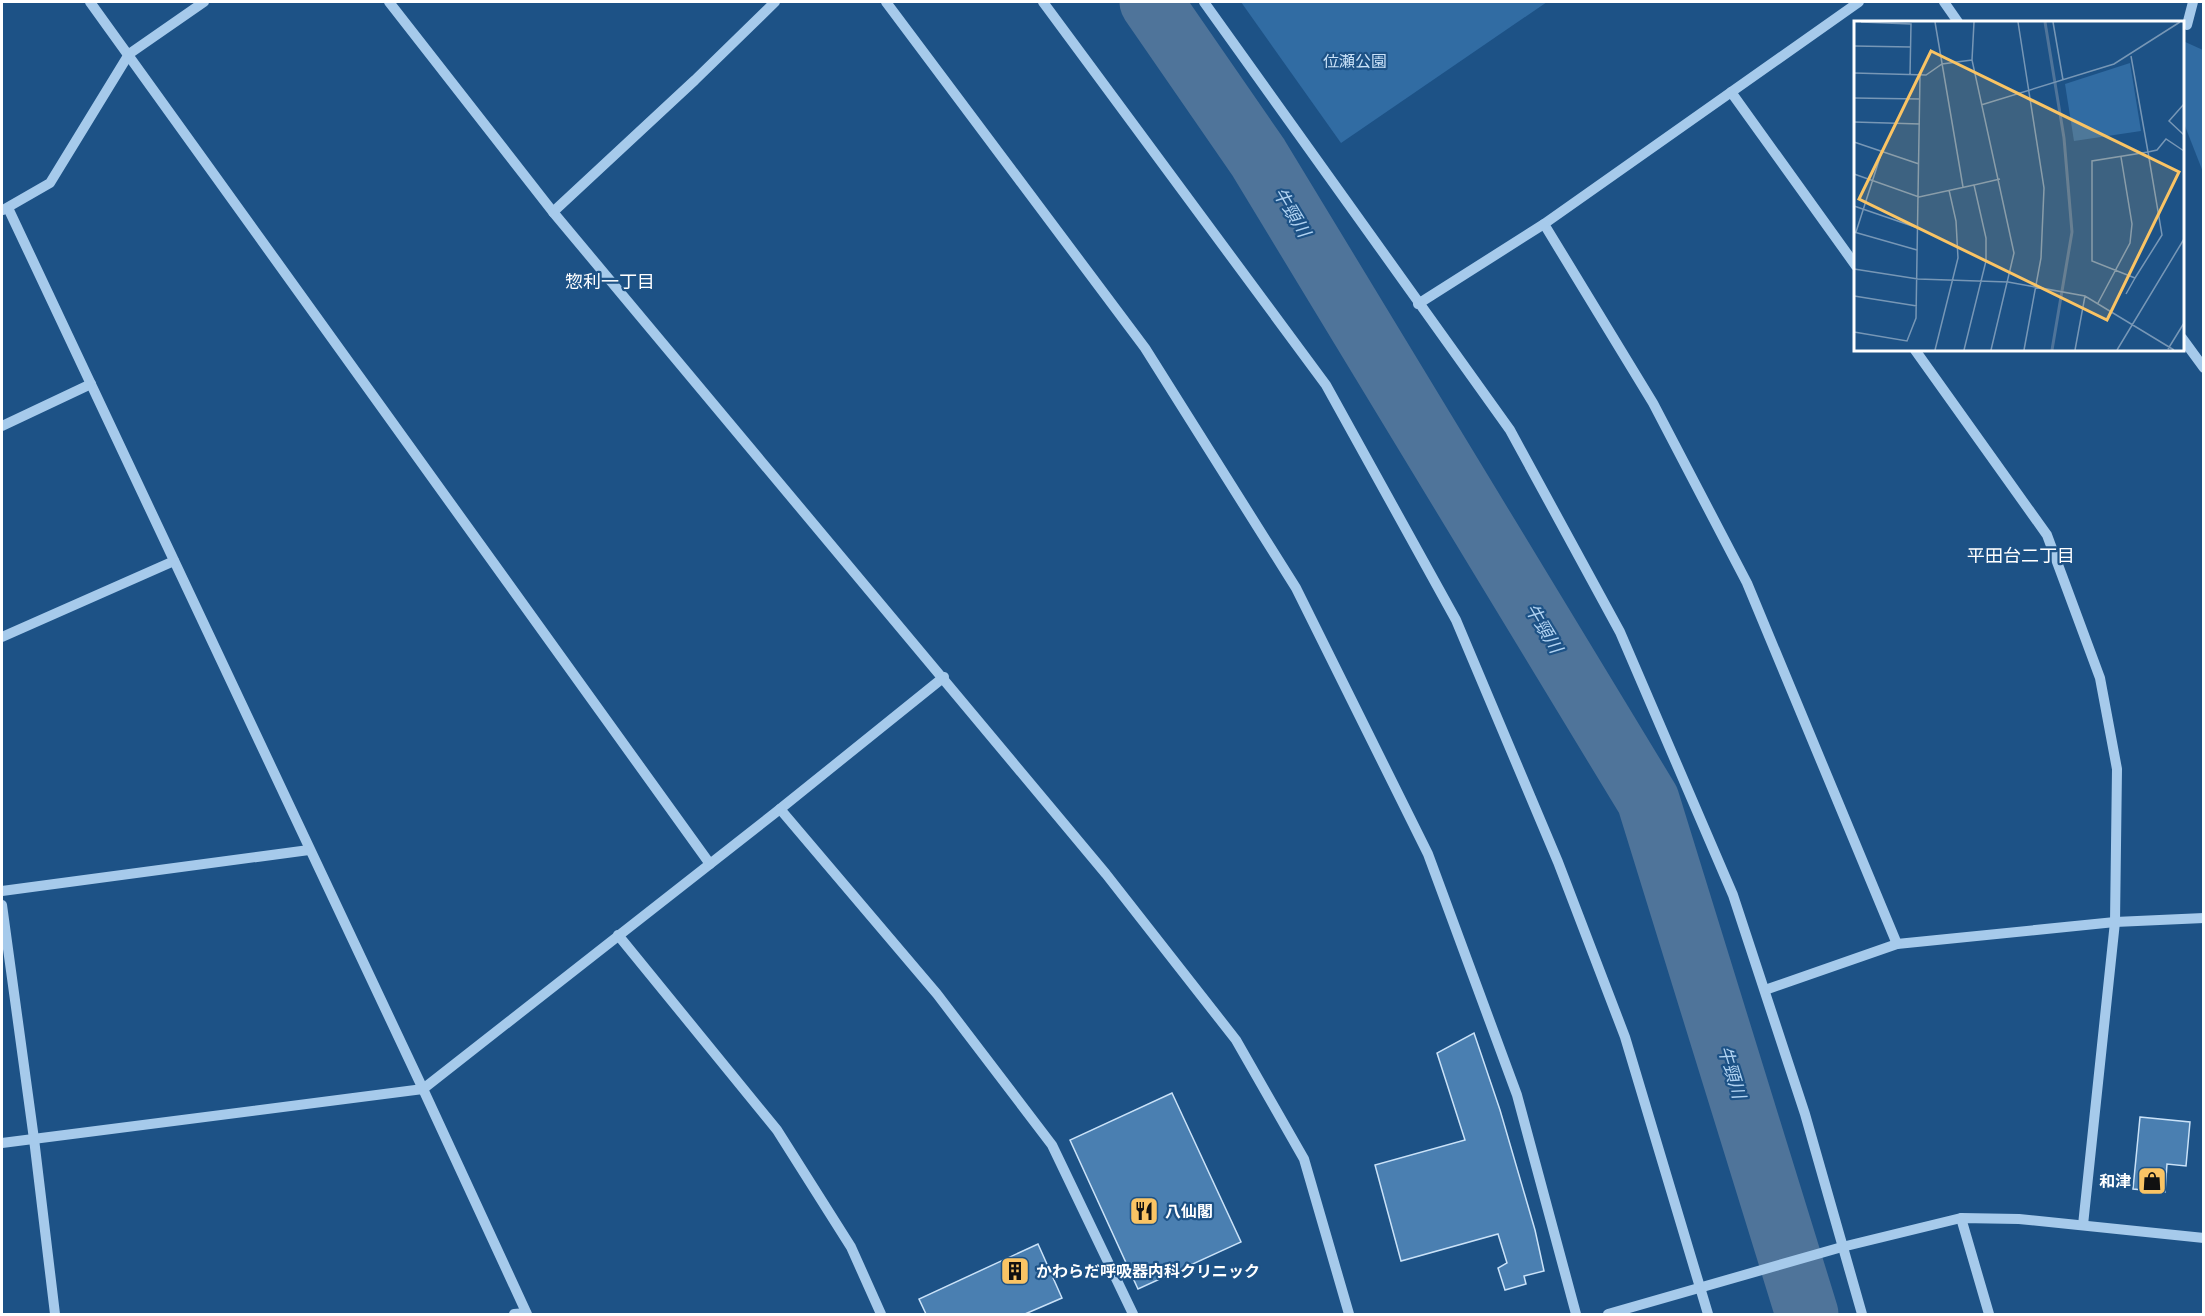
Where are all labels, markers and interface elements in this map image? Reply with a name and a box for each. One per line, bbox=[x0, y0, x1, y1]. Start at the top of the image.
inset map bbox=[1854, 21, 2184, 351]
park label: 位瀬公園 bbox=[1323, 51, 1387, 71]
water label: 牛頸川 bbox=[1268, 183, 1317, 243]
district label: 惣利一丁目 bbox=[565, 270, 655, 293]
district label: 平田台二丁目 bbox=[1967, 544, 2075, 567]
water label: 牛頸川 bbox=[1520, 599, 1569, 659]
water label: 牛頸川 bbox=[1713, 1043, 1751, 1103]
shop icon: 和津 bbox=[2136, 1165, 2168, 1197]
place label: 和津 bbox=[2099, 1171, 2131, 1191]
restaurant icon: 八仙閣 bbox=[1128, 1195, 1160, 1227]
place label: 八仙閣 bbox=[1165, 1201, 1213, 1221]
building icon: かわらだ呼吸器内科クリニック bbox=[999, 1255, 1031, 1287]
place label: かわらだ呼吸器内科クリニック bbox=[1036, 1261, 1260, 1281]

